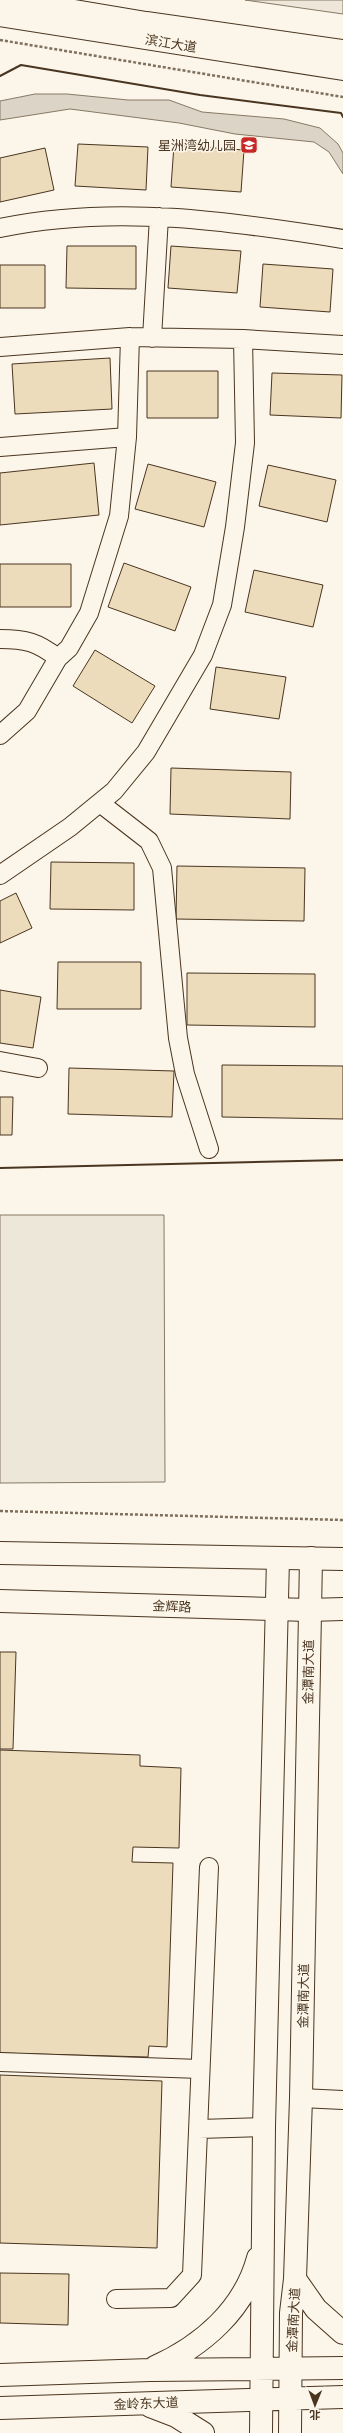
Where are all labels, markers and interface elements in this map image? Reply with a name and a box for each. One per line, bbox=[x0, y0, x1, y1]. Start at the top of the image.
street label: 滨江大道 bbox=[144, 32, 198, 55]
school or university icon: 星洲湾幼儿园 bbox=[239, 135, 259, 155]
place label: 星洲湾幼儿园 bbox=[158, 138, 236, 153]
street label: 金辉路 bbox=[152, 1598, 192, 1615]
street label: 金潭南大道 bbox=[300, 1639, 317, 1705]
street label: 金潭南大道 bbox=[295, 1963, 312, 2029]
street label: 金潭南大道 bbox=[284, 2287, 303, 2353]
north arrow bbox=[295, 2385, 335, 2425]
street label: 金岭东大道 bbox=[113, 2395, 179, 2412]
text: 北 bbox=[309, 2408, 320, 2421]

